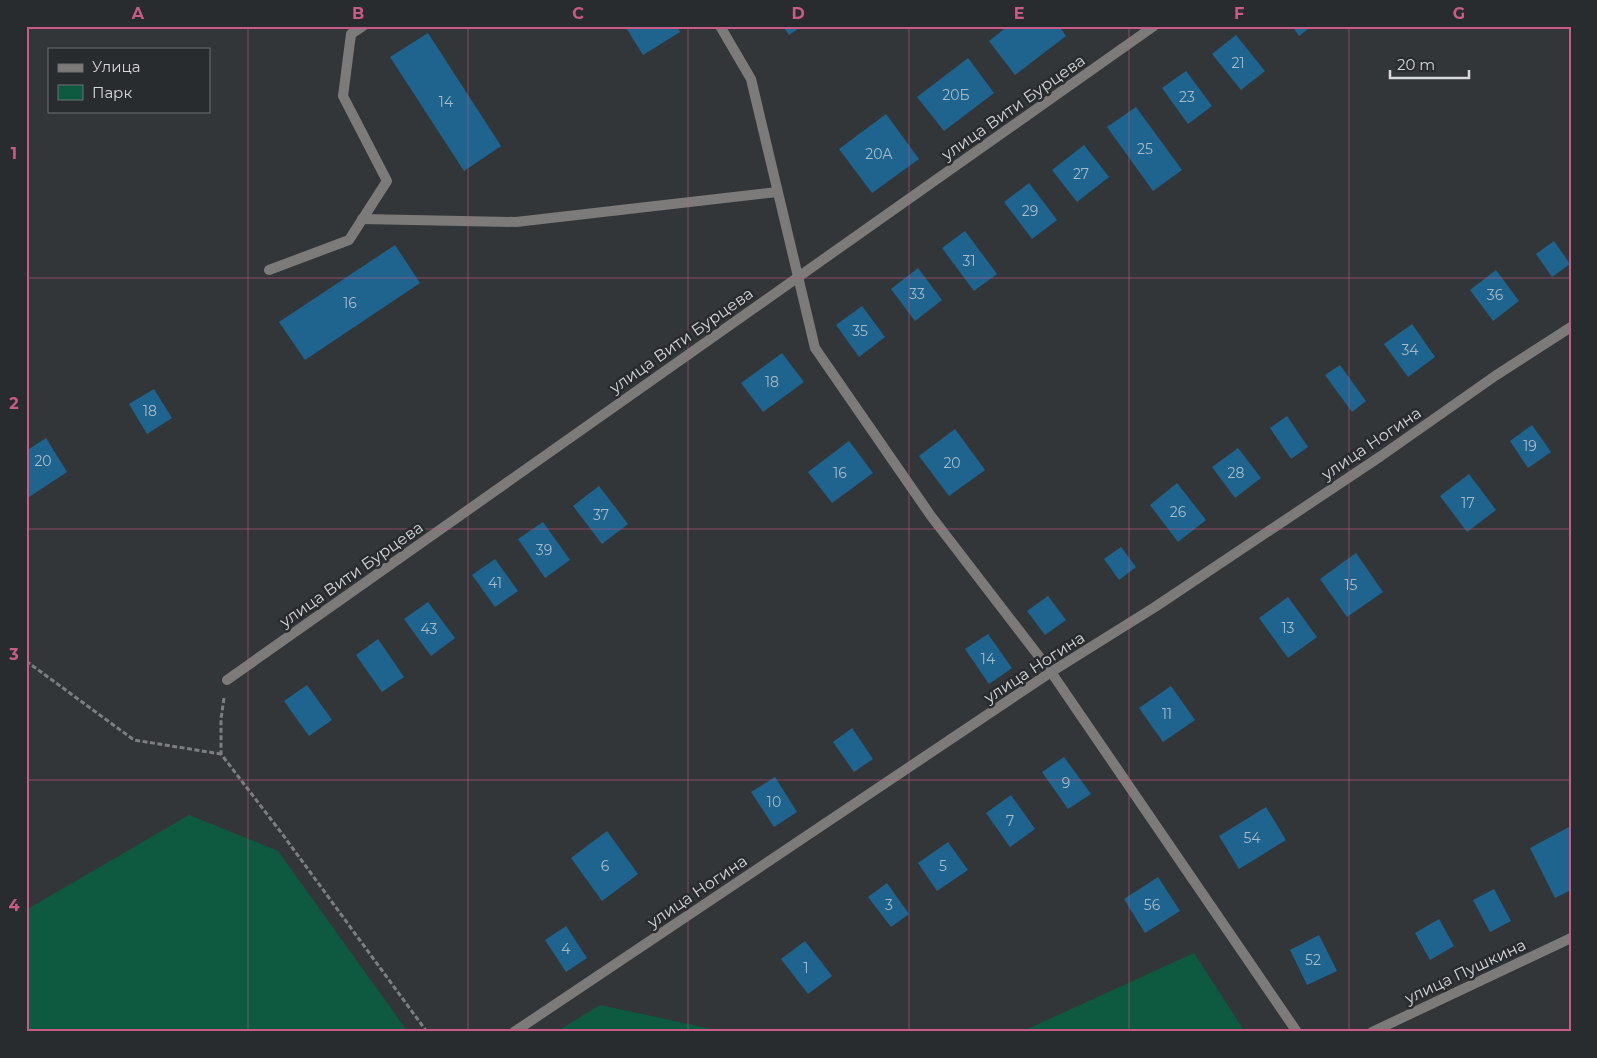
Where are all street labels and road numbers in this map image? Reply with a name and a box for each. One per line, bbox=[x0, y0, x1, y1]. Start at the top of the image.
street label: улица Вити Бурцева bbox=[937, 51, 1089, 165]
street label: улица Вити Бурцева bbox=[605, 284, 757, 398]
street label: улица Ногина bbox=[1317, 403, 1425, 484]
street label: улица Вити Бурцева bbox=[275, 518, 427, 632]
street label: улица Ногина bbox=[980, 628, 1088, 708]
street label: улица Ногина bbox=[643, 851, 751, 932]
street label: улица Пушкина bbox=[1401, 935, 1529, 1008]

